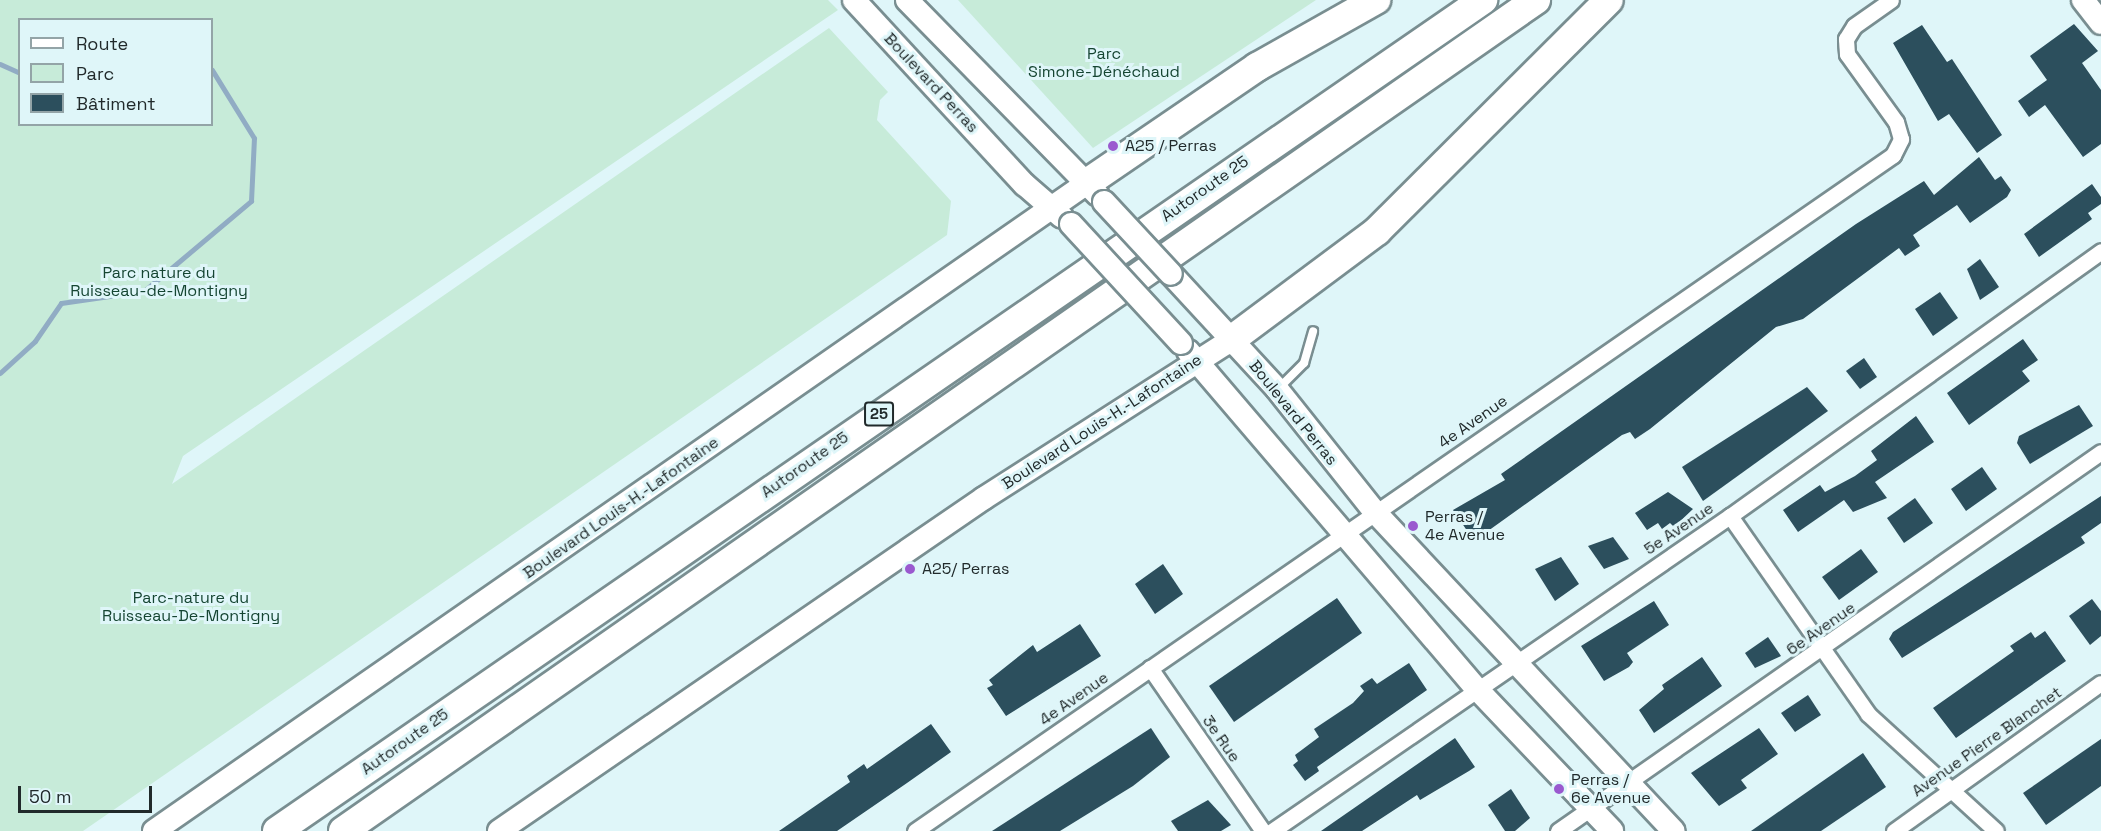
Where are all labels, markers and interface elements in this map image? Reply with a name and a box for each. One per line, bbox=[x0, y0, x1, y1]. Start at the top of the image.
legend bbox=[18, 18, 213, 126]
street label: Boulevard Perras bbox=[880, 29, 982, 137]
text: Route bbox=[76, 32, 128, 55]
park label: Parc Simone-Dénéchaud bbox=[1028, 44, 1180, 82]
text: Parc bbox=[76, 62, 114, 85]
text: Bâtiment bbox=[76, 92, 156, 115]
place label: A25 / Perras bbox=[1125, 136, 1217, 156]
marker: A25 / Perras bbox=[1106, 139, 1120, 153]
street label: Autoroute 25 bbox=[1158, 152, 1252, 226]
park label: Parc nature du Ruisseau-de-Montigny bbox=[70, 263, 248, 301]
street label: Boulevard Louis-H.-Lafontaine bbox=[999, 350, 1205, 494]
street label: Boulevard Perras bbox=[1245, 357, 1341, 469]
street label: 4e Avenue bbox=[1435, 391, 1511, 453]
road number: 25 bbox=[864, 402, 894, 426]
street label: Autoroute 25 bbox=[758, 428, 852, 502]
street label: Boulevard Louis-H.-Lafontaine bbox=[520, 433, 722, 583]
street label: 5e Avenue bbox=[1641, 499, 1717, 559]
place label: Perras / 4e Avenue bbox=[1425, 507, 1505, 545]
marker: Perras / 4e Avenue bbox=[1406, 519, 1420, 533]
place label: A25/ Perras bbox=[922, 559, 1010, 579]
marker: A25/ Perras bbox=[903, 562, 917, 576]
park label: Parc-nature du Ruisseau-De-Montigny bbox=[102, 588, 280, 626]
street label: 6e Avenue bbox=[1783, 598, 1859, 660]
street label: 4e Avenue bbox=[1036, 668, 1112, 730]
street label: Avenue Pierre Blanchet bbox=[1908, 683, 2066, 801]
street label: Autoroute 25 bbox=[358, 705, 452, 779]
street label: 3e Rue bbox=[1198, 712, 1244, 766]
place label: Perras / 6e Avenue bbox=[1571, 770, 1651, 808]
scale bar bbox=[21, 774, 154, 812]
marker: Perras / 6e Avenue bbox=[1552, 782, 1566, 796]
text: 50 m bbox=[29, 785, 71, 808]

